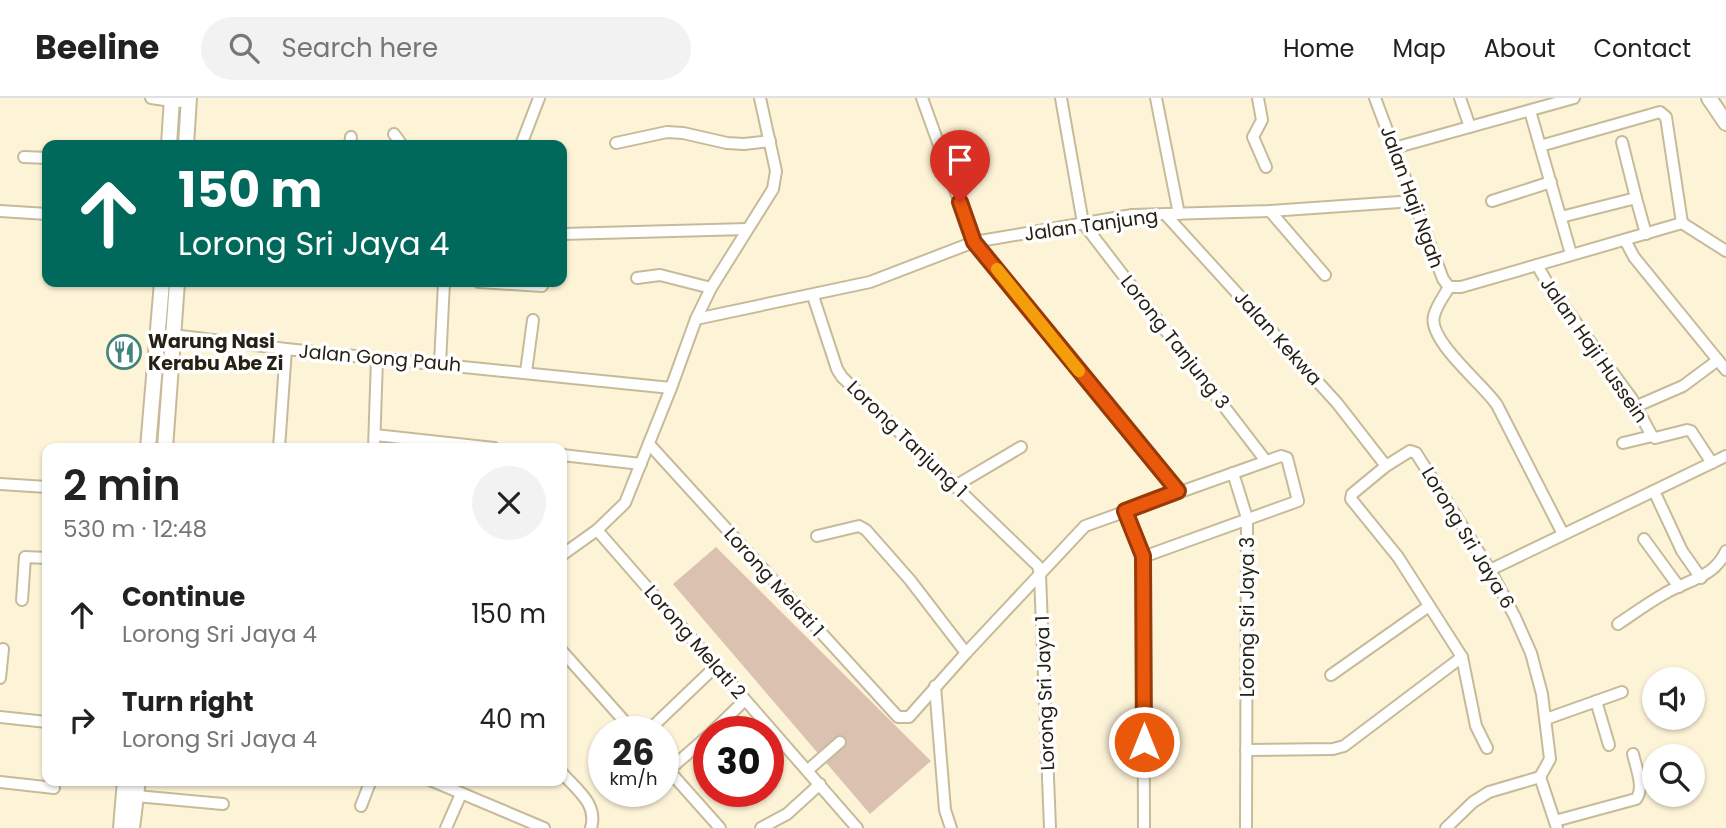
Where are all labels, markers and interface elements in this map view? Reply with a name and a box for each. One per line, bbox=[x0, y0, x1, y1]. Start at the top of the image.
search box bbox=[201, 17, 691, 80]
text: Beeline bbox=[35, 24, 159, 71]
icon: search bbox=[225, 29, 263, 67]
text: Search here bbox=[281, 30, 438, 66]
text: Home bbox=[1283, 32, 1355, 65]
text: Map bbox=[1393, 32, 1446, 65]
text: About bbox=[1484, 32, 1555, 65]
text: Contact bbox=[1593, 32, 1691, 65]
street label: Jalan Haji Ngah bbox=[1374, 122, 1450, 272]
pin bbox=[930, 130, 990, 202]
icon: arrive bbox=[941, 141, 979, 179]
text: 150 m bbox=[178, 156, 323, 224]
icon: ahead bbox=[63, 168, 154, 259]
street label: Jalan Tanjung bbox=[1022, 202, 1160, 248]
text: Lorong Sri Jaya 4 bbox=[178, 221, 449, 266]
street label: Lorong Tanjung 3 bbox=[1114, 269, 1236, 415]
street label: Jalan Haji Hussein bbox=[1534, 272, 1654, 428]
street label: Jalan Kekwa bbox=[1228, 285, 1328, 391]
place label: Warung Nasi Kerabu Abe Zi bbox=[148, 328, 283, 377]
restaurant icon: Warung Nasi Kerabu Abe Zi bbox=[105, 333, 143, 371]
street label: Jalan Gong Pauh bbox=[298, 337, 462, 379]
street label: Lorong Tanjung 1 bbox=[841, 374, 973, 504]
text: 2 min bbox=[63, 456, 181, 515]
street label: Lorong Sri Jaya 6 bbox=[1415, 462, 1521, 614]
button: close bbox=[472, 466, 546, 540]
text: 530 m · 12:48 bbox=[63, 513, 207, 545]
street label: Lorong Melati 1 bbox=[718, 522, 830, 642]
street label: Lorong Sri Jaya 3 bbox=[1234, 537, 1261, 697]
text: Continue bbox=[122, 579, 245, 615]
street label: Lorong Melati 2 bbox=[638, 579, 752, 705]
icon: ahead bbox=[63, 596, 101, 634]
text: 150 m bbox=[471, 596, 546, 632]
street label: Lorong Sri Jaya 1 bbox=[1029, 615, 1061, 771]
text: Lorong Sri Jaya 4 bbox=[122, 618, 317, 650]
map controls bbox=[1642, 667, 1705, 807]
button: sound bbox=[1642, 667, 1705, 730]
text: Turn right bbox=[122, 684, 254, 720]
icon: right bbox=[63, 701, 101, 739]
text: 40 m bbox=[480, 701, 546, 737]
position arrow bbox=[1107, 705, 1181, 779]
speed limit sign: 30 bbox=[693, 716, 784, 807]
text: Lorong Sri Jaya 4 bbox=[122, 723, 317, 755]
text: 26 bbox=[612, 728, 655, 777]
button: search bbox=[1642, 744, 1705, 807]
text: km/h bbox=[610, 766, 657, 791]

